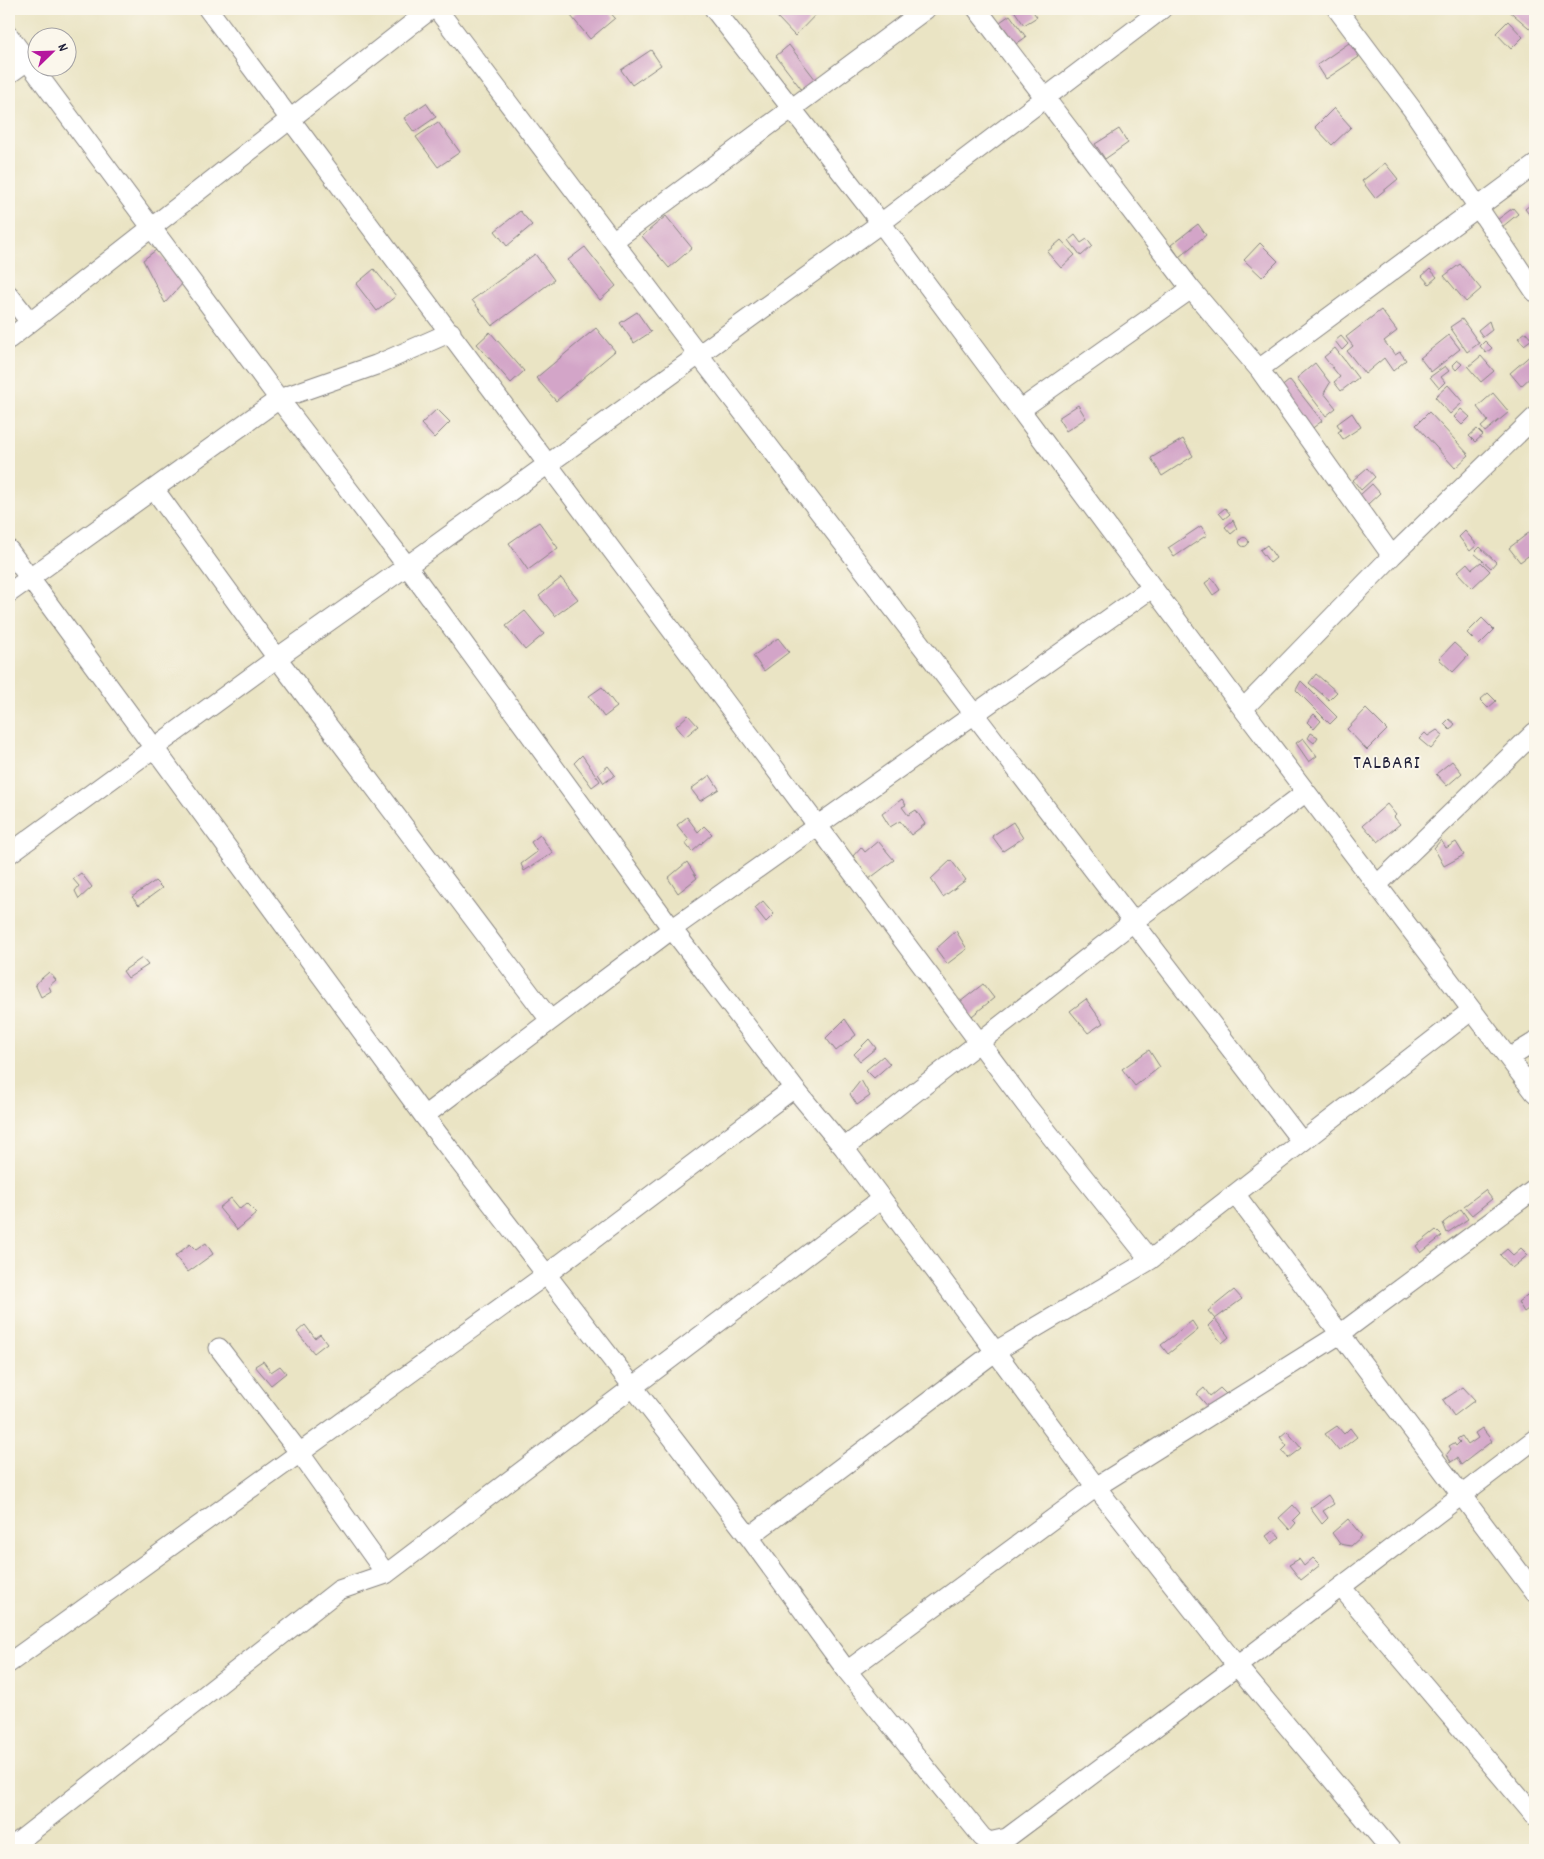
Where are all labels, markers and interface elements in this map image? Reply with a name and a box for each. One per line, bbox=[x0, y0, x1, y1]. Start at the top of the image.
north arrow bbox=[28, 28, 78, 78]
text: N bbox=[52, 41, 73, 55]
district label: TALBARI bbox=[1353, 751, 1421, 778]

